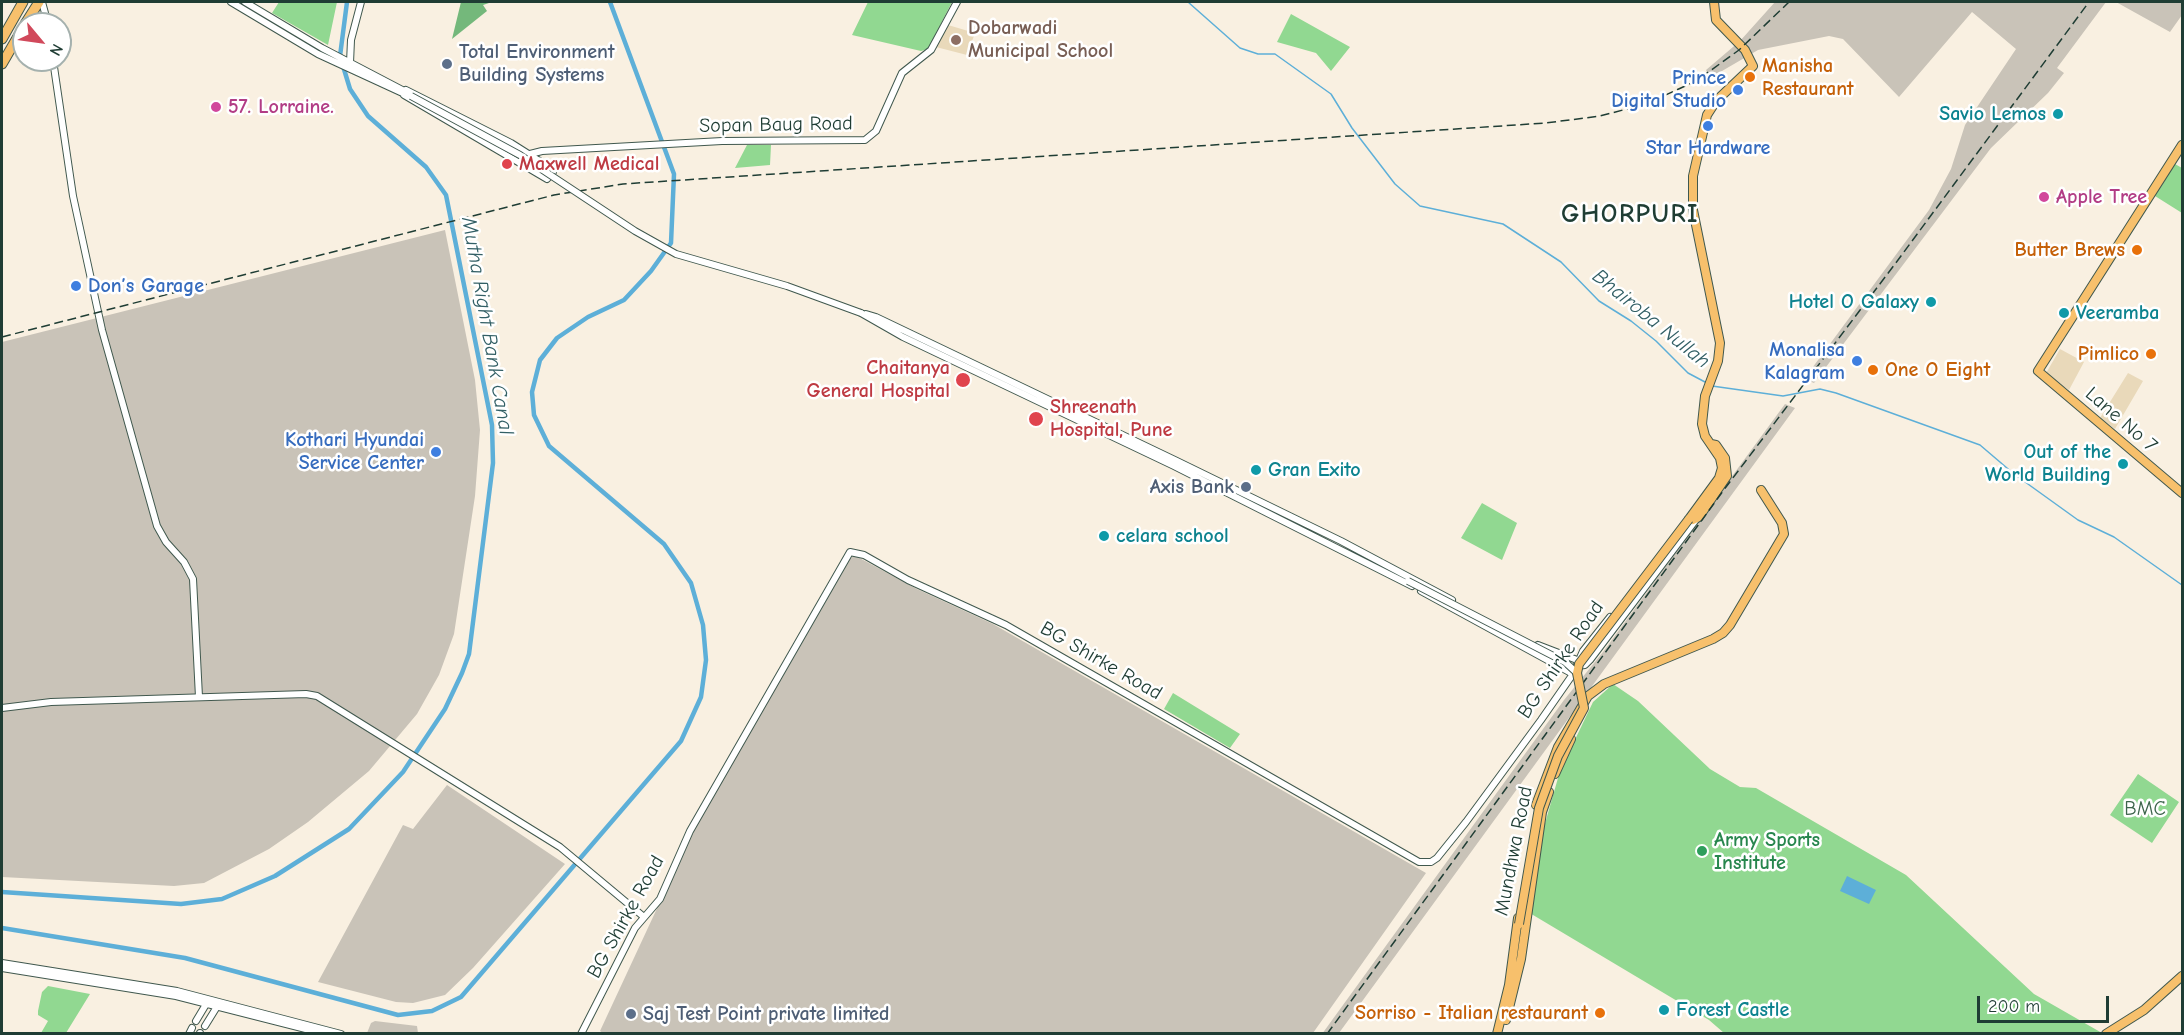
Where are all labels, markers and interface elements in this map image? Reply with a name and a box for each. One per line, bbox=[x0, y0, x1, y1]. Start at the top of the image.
north arrow bbox=[12, 12, 72, 72]
place label: Dobarwadi Municipal School bbox=[968, 16, 1113, 63]
marker: Dobarwadi Municipal School bbox=[949, 33, 963, 47]
place label: Total Environment Building Systems bbox=[459, 40, 614, 87]
text: N bbox=[46, 41, 66, 59]
place label: Manisha Restaurant bbox=[1762, 54, 1854, 101]
marker: Total Environment Building Systems bbox=[440, 57, 454, 71]
place label: Prince Digital Studio bbox=[1611, 66, 1726, 113]
marker: Manisha Restaurant bbox=[1743, 70, 1757, 84]
marker: Prince Digital Studio bbox=[1731, 83, 1745, 97]
place label: 57. Lorraine. bbox=[228, 95, 334, 119]
marker: 57. Lorraine. bbox=[209, 100, 223, 114]
place label: Savio Lemos bbox=[1939, 102, 2046, 126]
marker: Savio Lemos bbox=[2051, 107, 2065, 121]
street label: Sopan Baug Road bbox=[699, 112, 853, 138]
marker: Star Hardware bbox=[1701, 119, 1715, 133]
place label: Star Hardware bbox=[1646, 136, 1770, 160]
place label: Maxwell Medical bbox=[519, 152, 659, 176]
marker: Maxwell Medical bbox=[500, 157, 514, 171]
place label: Apple Tree bbox=[2056, 185, 2147, 209]
marker: Apple Tree bbox=[2037, 190, 2051, 204]
district label: GHORPURI bbox=[1561, 199, 1699, 231]
water label: Mutha Right Bank Canal bbox=[455, 215, 519, 437]
place label: Butter Brews bbox=[2014, 238, 2125, 262]
marker: Butter Brews bbox=[2130, 243, 2144, 257]
water label: Bhairoba Nullah bbox=[1587, 264, 1715, 374]
place label: Don’s Garage bbox=[88, 274, 204, 298]
marker: Don’s Garage bbox=[69, 279, 83, 293]
place label: Hotel O Galaxy bbox=[1789, 290, 1919, 314]
marker: Hotel O Galaxy bbox=[1924, 295, 1938, 309]
place label: Veeramba bbox=[2076, 301, 2159, 325]
marker: Veeramba bbox=[2057, 306, 2071, 320]
place label: Monalisa Kalagram bbox=[1764, 338, 1845, 385]
place label: Pimlico bbox=[2078, 342, 2139, 366]
marker: Pimlico bbox=[2144, 347, 2158, 361]
marker: Monalisa Kalagram bbox=[1850, 354, 1864, 368]
place label: Chaitanya General Hospital bbox=[807, 356, 950, 403]
place label: One O Eight bbox=[1885, 358, 1990, 382]
marker: One O Eight bbox=[1866, 363, 1880, 377]
marker: Chaitanya General Hospital bbox=[954, 371, 972, 389]
street label: Lane No 7 bbox=[2080, 382, 2162, 458]
place label: Shreenath Hospital, Pune bbox=[1050, 395, 1172, 442]
marker: Shreenath Hospital, Pune bbox=[1027, 410, 1045, 428]
place label: Kothari Hyundai Service Center bbox=[285, 428, 424, 475]
place label: Out of the World Building bbox=[1985, 440, 2111, 487]
marker: Kothari Hyundai Service Center bbox=[429, 445, 443, 459]
marker: Out of the World Building bbox=[2116, 457, 2130, 471]
place label: Gran Exito bbox=[1268, 458, 1361, 482]
marker: Gran Exito bbox=[1249, 463, 1263, 477]
place label: Axis Bank bbox=[1150, 475, 1234, 499]
marker: Axis Bank bbox=[1239, 480, 1253, 494]
place label: celara school bbox=[1116, 524, 1229, 548]
marker: celara school bbox=[1097, 529, 1111, 543]
street label: BG Shirke Road bbox=[1513, 597, 1609, 723]
street label: BG Shirke Road bbox=[1036, 616, 1166, 706]
street label: Mundhwa Road bbox=[1490, 784, 1538, 918]
park label: BMC bbox=[2124, 797, 2166, 821]
place label: Army Sports Institute bbox=[1714, 828, 1820, 875]
marker: Army Sports Institute bbox=[1695, 844, 1709, 858]
street label: BG Shirke Road bbox=[582, 851, 670, 983]
scale bar bbox=[1980, 984, 2112, 1022]
text: 200 m bbox=[1988, 996, 2040, 1017]
place label: Forest Castle bbox=[1676, 998, 1789, 1022]
place label: Sorriso - Italian restaurant bbox=[1355, 1001, 1588, 1025]
place label: Saj Test Point private limited bbox=[643, 1002, 889, 1026]
marker: Forest Castle bbox=[1657, 1003, 1671, 1017]
marker: Sorriso - Italian restaurant bbox=[1593, 1006, 1607, 1020]
marker: Saj Test Point private limited bbox=[624, 1007, 638, 1021]

